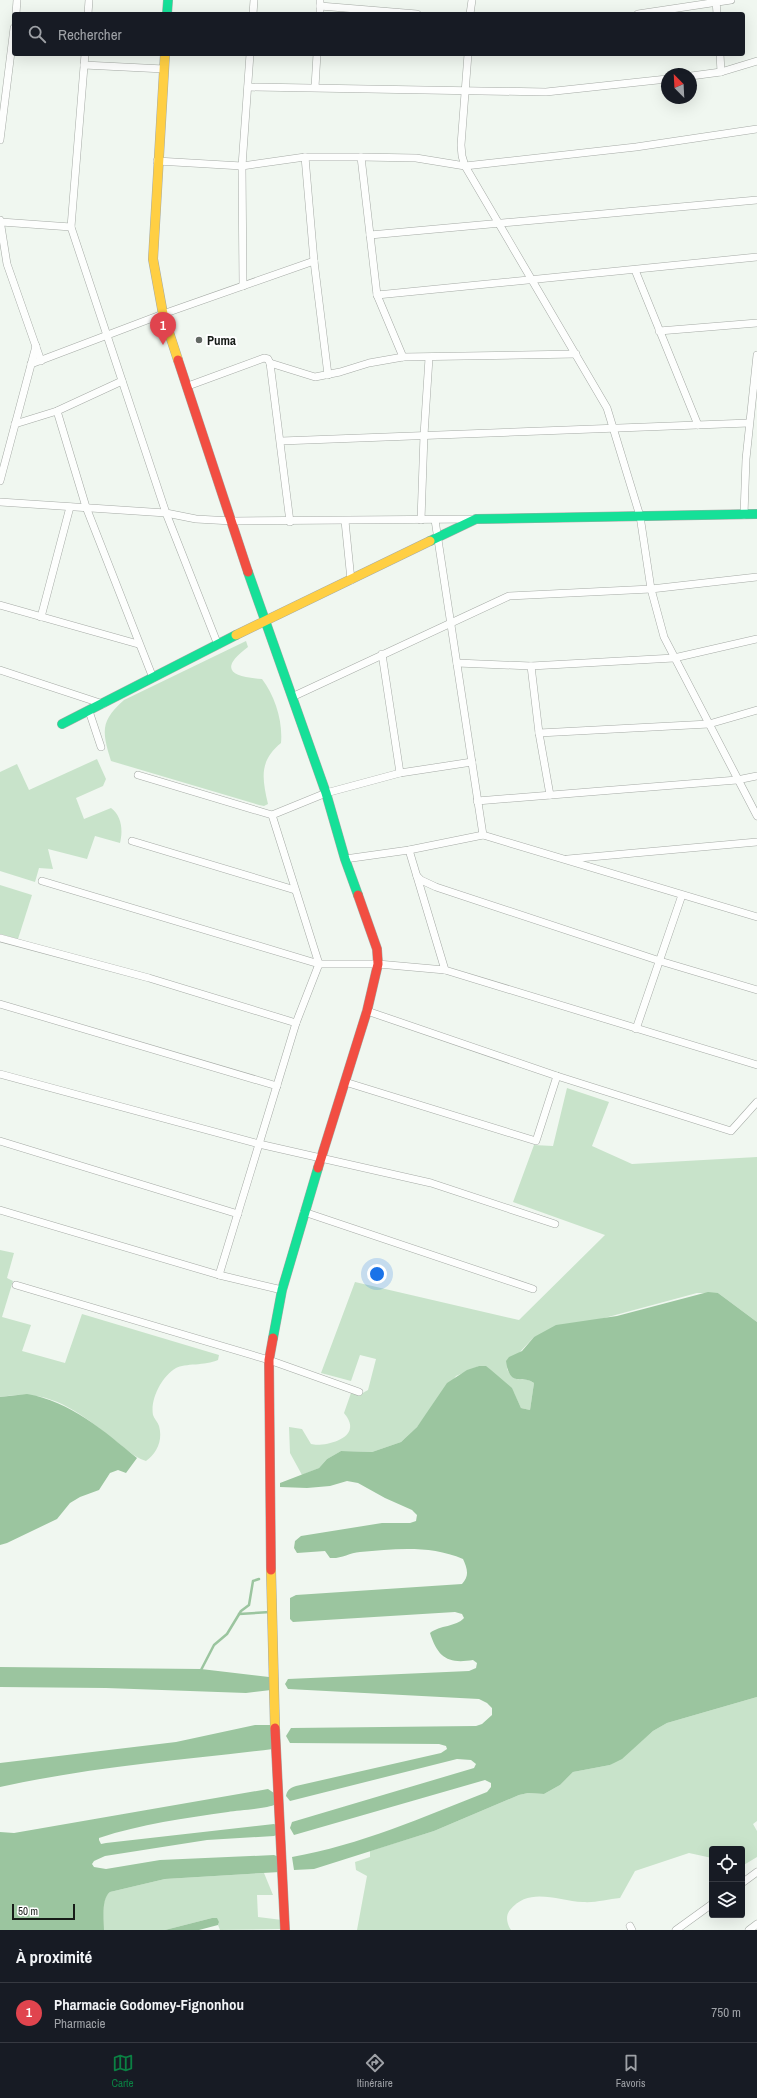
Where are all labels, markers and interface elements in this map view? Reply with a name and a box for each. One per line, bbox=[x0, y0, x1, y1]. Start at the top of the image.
search box bbox=[12, 12, 745, 56]
icon: search bbox=[26, 23, 48, 45]
text: Rechercher bbox=[58, 24, 122, 45]
north arrow bbox=[661, 68, 697, 104]
pin: 1 bbox=[150, 312, 176, 345]
place label: Puma bbox=[207, 332, 236, 349]
marker: Puma bbox=[194, 335, 204, 345]
your location bbox=[367, 1264, 387, 1284]
map controls bbox=[709, 1846, 745, 1918]
button: locate bbox=[709, 1846, 745, 1882]
button: layers bbox=[709, 1882, 745, 1918]
scale bar bbox=[12, 1902, 75, 1921]
text: 50 m bbox=[18, 1904, 38, 1918]
text: À proximité bbox=[16, 1945, 92, 1968]
text: Pharmacie Godomey-Fignonhou bbox=[54, 1994, 244, 2015]
text: 1 bbox=[26, 2004, 32, 2021]
text: 750 m bbox=[711, 2004, 741, 2021]
text: Pharmacie bbox=[54, 2015, 106, 2032]
tab: Carte bbox=[112, 2052, 134, 2090]
tab: Itinéraire bbox=[357, 2052, 393, 2090]
tab: Favoris bbox=[616, 2052, 645, 2090]

